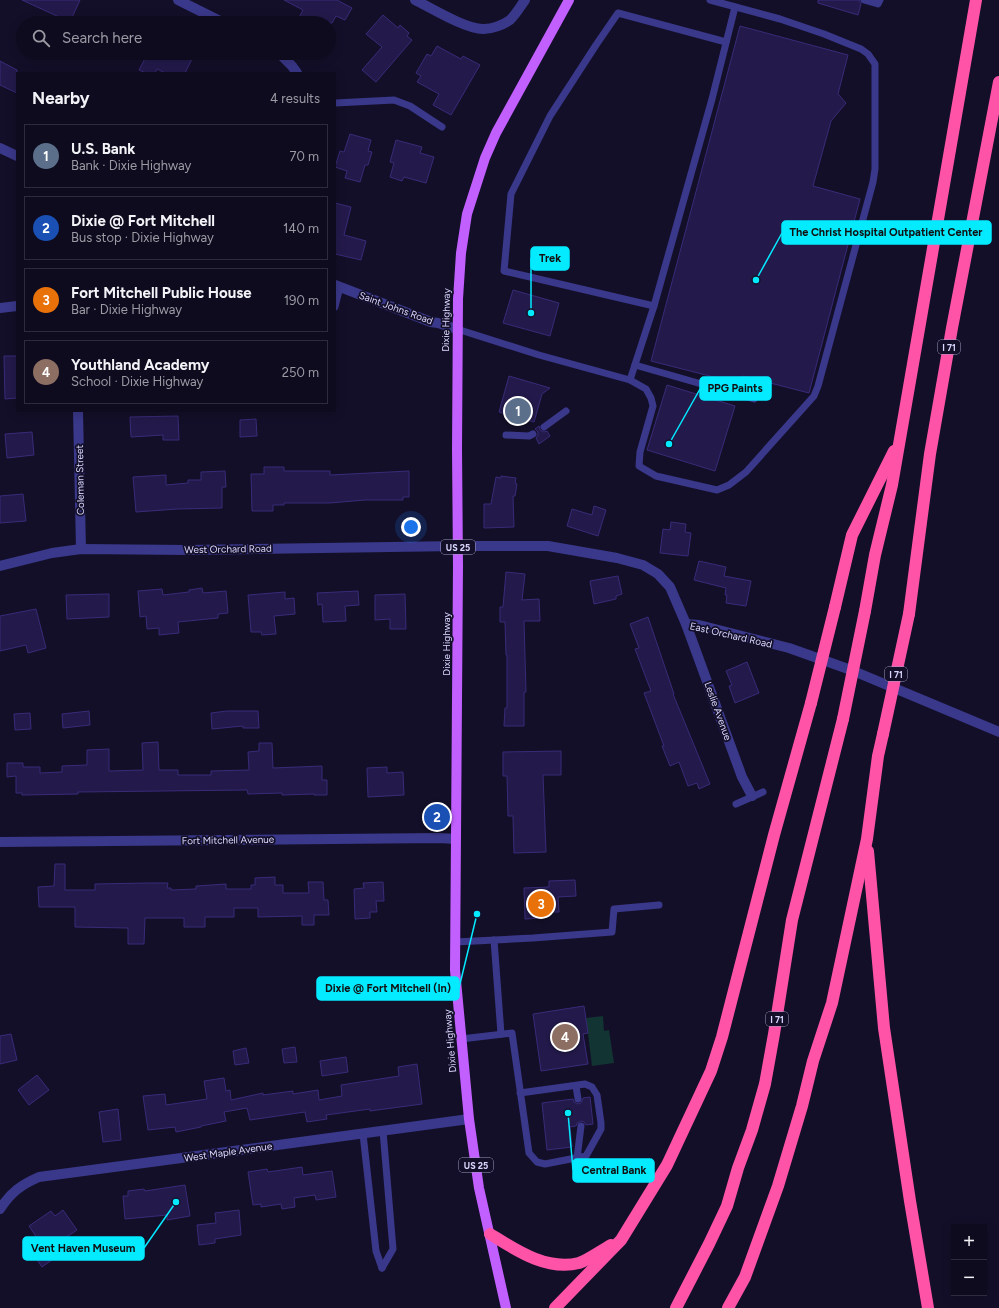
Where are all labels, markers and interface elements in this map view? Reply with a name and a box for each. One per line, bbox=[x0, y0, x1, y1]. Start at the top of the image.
search box bbox=[16, 16, 336, 60]
icon: search bbox=[30, 27, 52, 49]
text: Search here bbox=[62, 29, 142, 47]
text: Nearby bbox=[32, 88, 90, 108]
text: 4 results bbox=[270, 91, 320, 106]
text: U.S. Bank bbox=[71, 140, 135, 158]
text: 1 bbox=[43, 149, 49, 164]
text: 70 m bbox=[289, 149, 319, 164]
text: Bank · Dixie Highway bbox=[71, 158, 191, 173]
text: Dixie @ Fort Mitchell bbox=[71, 212, 215, 230]
text: 2 bbox=[42, 221, 50, 236]
text: 140 m bbox=[283, 221, 319, 236]
callout: The Christ Hospital Outpatient Center bbox=[782, 221, 991, 244]
text: The Christ Hospital Outpatient Center bbox=[789, 226, 983, 239]
text: Bus stop · Dixie Highway bbox=[71, 230, 214, 245]
callout: Trek bbox=[531, 247, 569, 270]
text: Trek bbox=[539, 252, 561, 265]
text: Fort Mitchell Public House bbox=[71, 284, 252, 302]
street label: Dixie Highway bbox=[439, 287, 453, 352]
street label: Saint Johns Road bbox=[357, 289, 435, 327]
text: 3 bbox=[42, 293, 50, 308]
text: 190 m bbox=[284, 293, 319, 308]
text: Bar · Dixie Highway bbox=[71, 302, 182, 317]
road number: I 71 bbox=[938, 340, 960, 354]
text: Youthland Academy bbox=[71, 356, 209, 374]
text: 4 bbox=[42, 365, 50, 380]
text: 250 m bbox=[282, 365, 319, 380]
text: School · Dixie Highway bbox=[71, 374, 203, 389]
callout: PPG Paints bbox=[700, 377, 771, 400]
text: PPG Paints bbox=[707, 382, 763, 395]
pin: 1 bbox=[505, 396, 531, 426]
street label: Coleman Street bbox=[73, 445, 87, 515]
your location bbox=[401, 517, 421, 537]
road number: US 25 bbox=[441, 540, 475, 554]
street label: West Orchard Road bbox=[184, 542, 272, 556]
street label: Dixie Highway bbox=[440, 612, 453, 676]
street label: East Orchard Road bbox=[689, 619, 773, 651]
road number: I 71 bbox=[885, 667, 907, 681]
street label: Leslie Avenue bbox=[701, 680, 735, 743]
pin: 2 bbox=[424, 802, 450, 832]
street label: Fort Mitchell Avenue bbox=[182, 833, 275, 847]
pin: 3 bbox=[528, 889, 554, 919]
callout: Dixie @ Fort Mitchell (In) bbox=[317, 977, 459, 1000]
text: Dixie @ Fort Mitchell (In) bbox=[325, 982, 451, 995]
street label: Dixie Highway bbox=[441, 1008, 459, 1073]
road number: I 71 bbox=[766, 1012, 788, 1026]
pin: 4 bbox=[552, 1022, 578, 1052]
street label: West Maple Avenue bbox=[183, 1139, 273, 1165]
road number: US 25 bbox=[459, 1158, 493, 1172]
callout: Central Bank bbox=[573, 1159, 654, 1182]
text: Central Bank bbox=[582, 1164, 647, 1177]
map controls bbox=[951, 1224, 987, 1296]
button: + bbox=[951, 1224, 987, 1260]
callout: Vent Haven Museum bbox=[23, 1237, 144, 1260]
text: Vent Haven Museum bbox=[31, 1242, 136, 1255]
button: − bbox=[951, 1260, 987, 1296]

